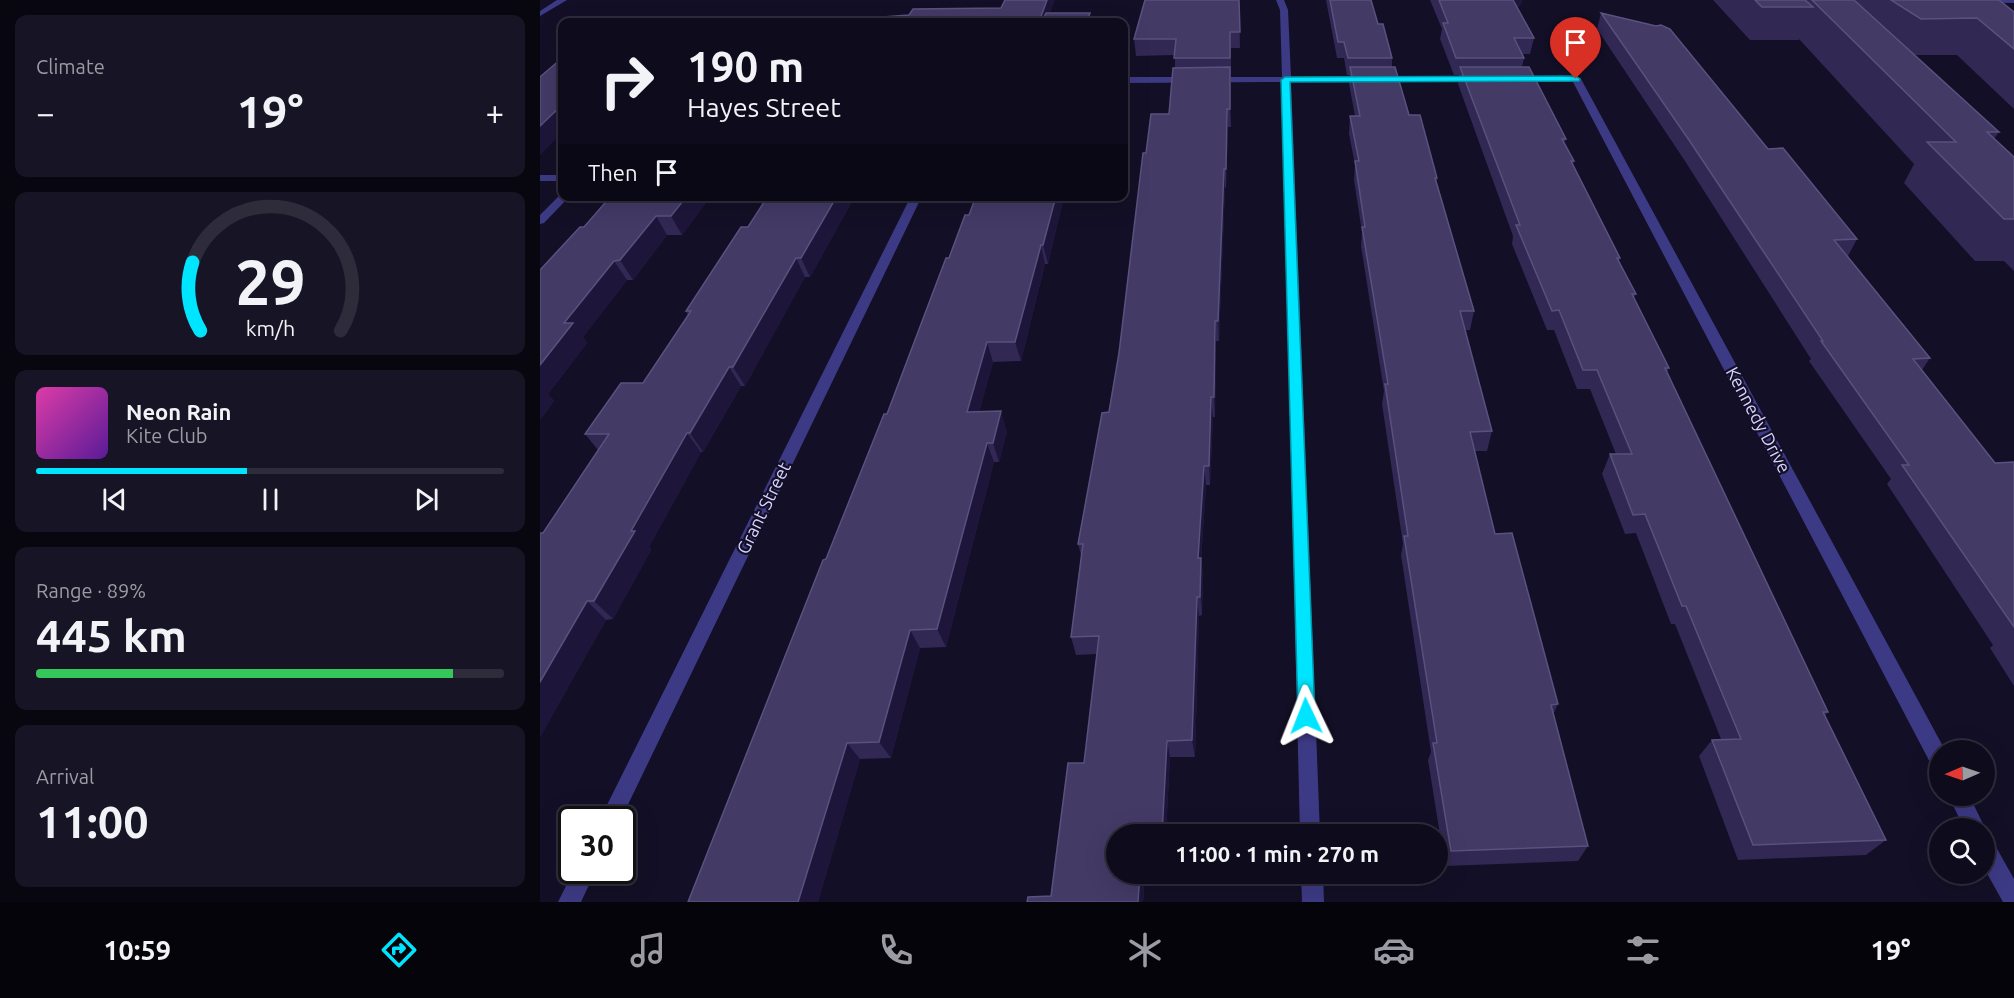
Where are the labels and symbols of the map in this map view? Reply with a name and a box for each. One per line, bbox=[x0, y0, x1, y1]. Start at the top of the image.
pin bbox=[1550, 17, 1601, 79]
street label: Kennedy Drive bbox=[1723, 363, 1795, 476]
street label: Grant Street bbox=[732, 458, 794, 557]
position arrow bbox=[1274, 684, 1338, 748]
north arrow bbox=[1929, 740, 1995, 806]
speed limit sign: 30 bbox=[558, 806, 636, 884]

